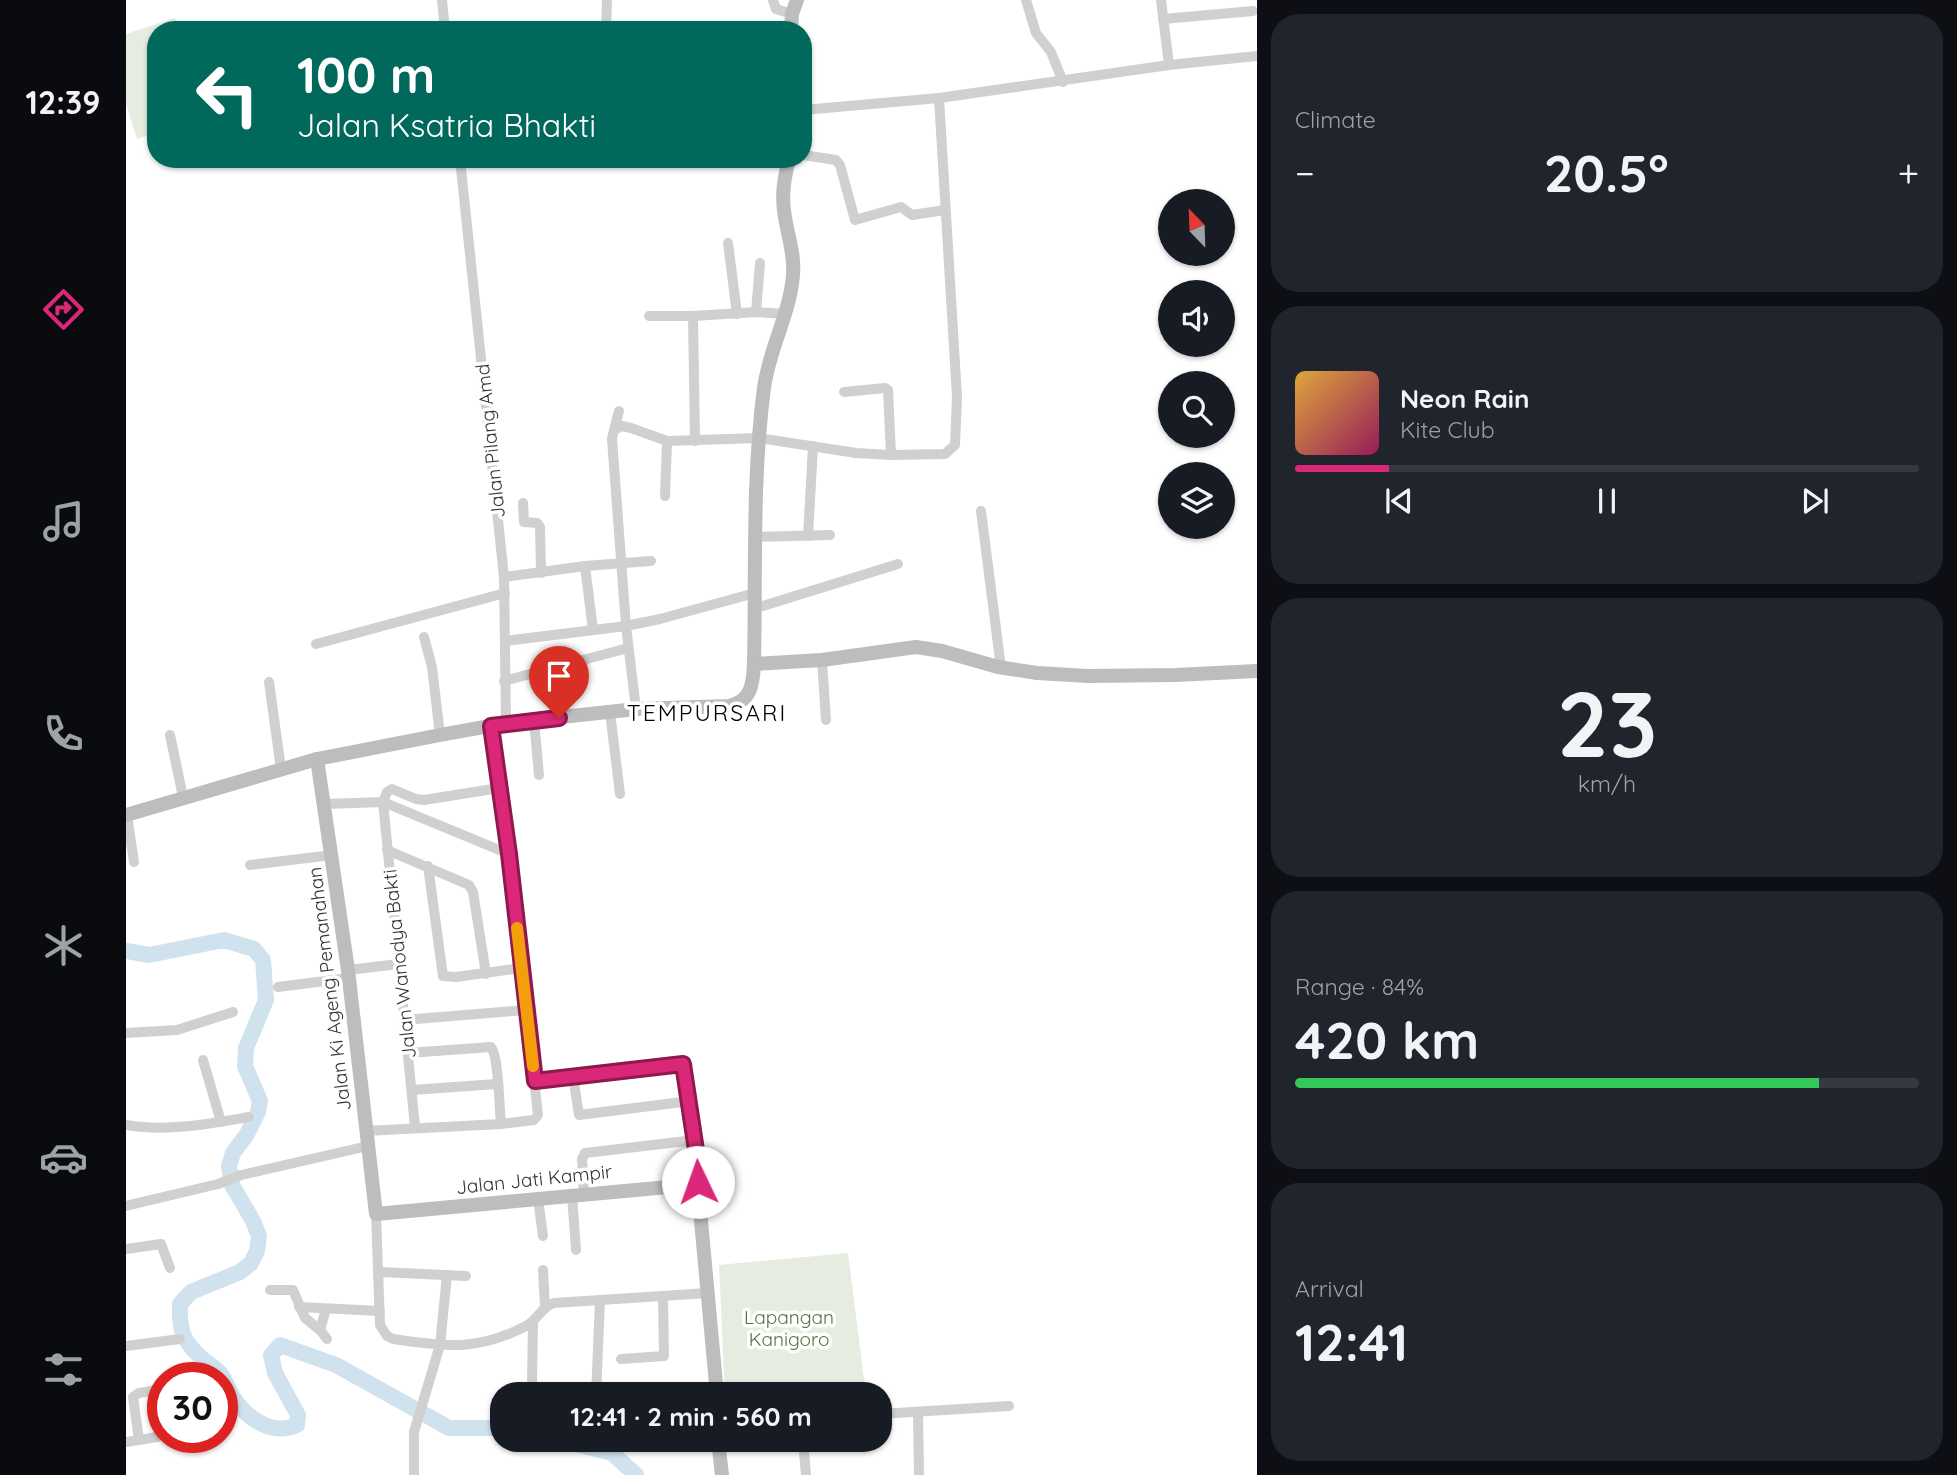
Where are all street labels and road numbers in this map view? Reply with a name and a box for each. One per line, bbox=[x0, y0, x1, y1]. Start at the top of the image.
street label: Jalan Pilang Amd bbox=[470, 363, 510, 519]
street label: Jalan Ki Ageng Pemanahan bbox=[302, 866, 356, 1112]
street label: Jalan Wanodya Bakti bbox=[377, 868, 421, 1060]
street label: Jalan Jati Kampir bbox=[455, 1159, 614, 1199]

